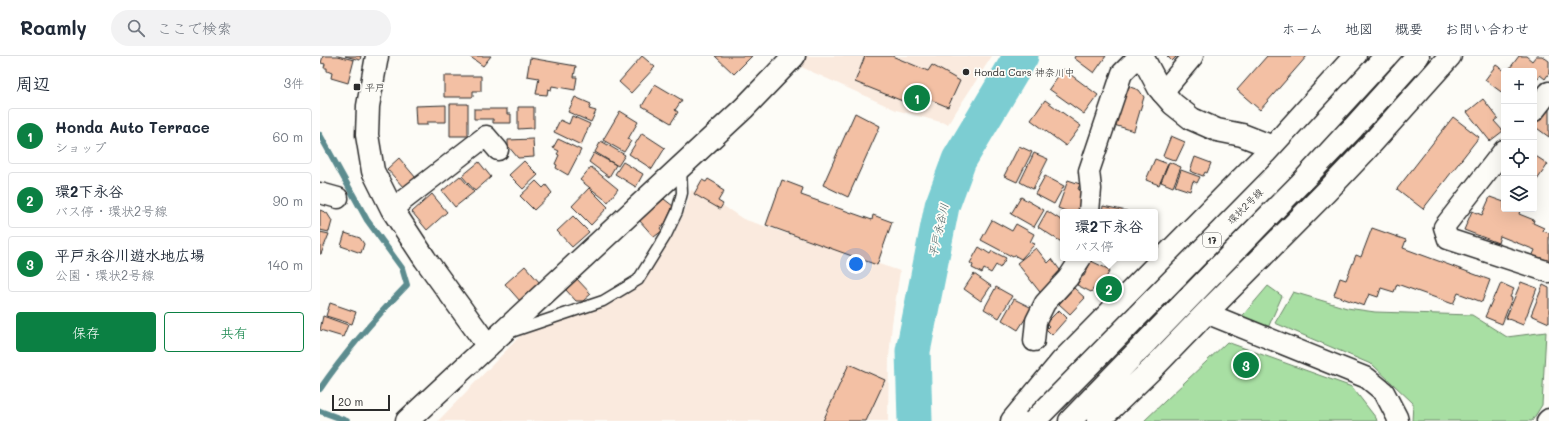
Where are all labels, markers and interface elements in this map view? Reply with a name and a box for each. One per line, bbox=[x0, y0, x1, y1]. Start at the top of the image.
search box bbox=[111, 10, 391, 46]
text: Roamly bbox=[20, 15, 87, 40]
icon: search bbox=[125, 17, 147, 39]
text: ここで検索 bbox=[157, 18, 232, 38]
text: ホーム bbox=[1282, 19, 1323, 38]
text: 地図 bbox=[1345, 19, 1373, 38]
text: 概要 bbox=[1395, 19, 1423, 38]
text: お問い合わせ bbox=[1445, 19, 1529, 38]
place label: Honda Cars 神奈川中 bbox=[974, 65, 1075, 79]
marker: Honda Cars 神奈川中 bbox=[961, 67, 971, 77]
map controls bbox=[1501, 68, 1537, 212]
button: + bbox=[1501, 68, 1537, 104]
text: 周辺 bbox=[16, 72, 50, 94]
text: 3件 bbox=[283, 74, 304, 91]
place label: 平戸 bbox=[365, 80, 385, 94]
marker: 平戸 bbox=[352, 82, 362, 92]
pin: 1 bbox=[904, 83, 930, 113]
button: − bbox=[1501, 104, 1537, 140]
text: Honda Auto Terrace bbox=[55, 117, 210, 137]
text: 1 bbox=[27, 128, 33, 145]
text: 60 m bbox=[273, 128, 303, 145]
text: ショップ bbox=[55, 138, 106, 155]
button: locate bbox=[1501, 140, 1537, 176]
button: layers bbox=[1501, 176, 1537, 212]
text: 環2下永谷 bbox=[55, 181, 123, 201]
street label: 環状2号線 bbox=[1224, 185, 1266, 227]
text: 2 bbox=[26, 192, 34, 209]
text: 90 m bbox=[273, 192, 303, 209]
text: バス停 · 環状2号線 bbox=[55, 202, 167, 219]
water label: 平戸永谷川 bbox=[925, 202, 951, 258]
popup bbox=[1060, 209, 1158, 261]
text: 環2下永谷 bbox=[1075, 216, 1143, 236]
road number: 17 bbox=[1203, 233, 1221, 247]
text: バス停 bbox=[1075, 237, 1114, 254]
text: 平戸永谷川遊水地広場 bbox=[55, 245, 205, 265]
your location bbox=[846, 254, 866, 274]
text: 3 bbox=[26, 256, 34, 273]
text: 140 m bbox=[267, 256, 303, 273]
text: 公園 · 環状2号線 bbox=[55, 266, 154, 283]
pin: 2 bbox=[1096, 274, 1122, 304]
button: 保存 bbox=[16, 312, 156, 352]
button: 共有 bbox=[164, 312, 304, 352]
pin: 3 bbox=[1233, 350, 1259, 380]
scale bar bbox=[332, 393, 390, 412]
text: 20 m bbox=[338, 394, 363, 409]

